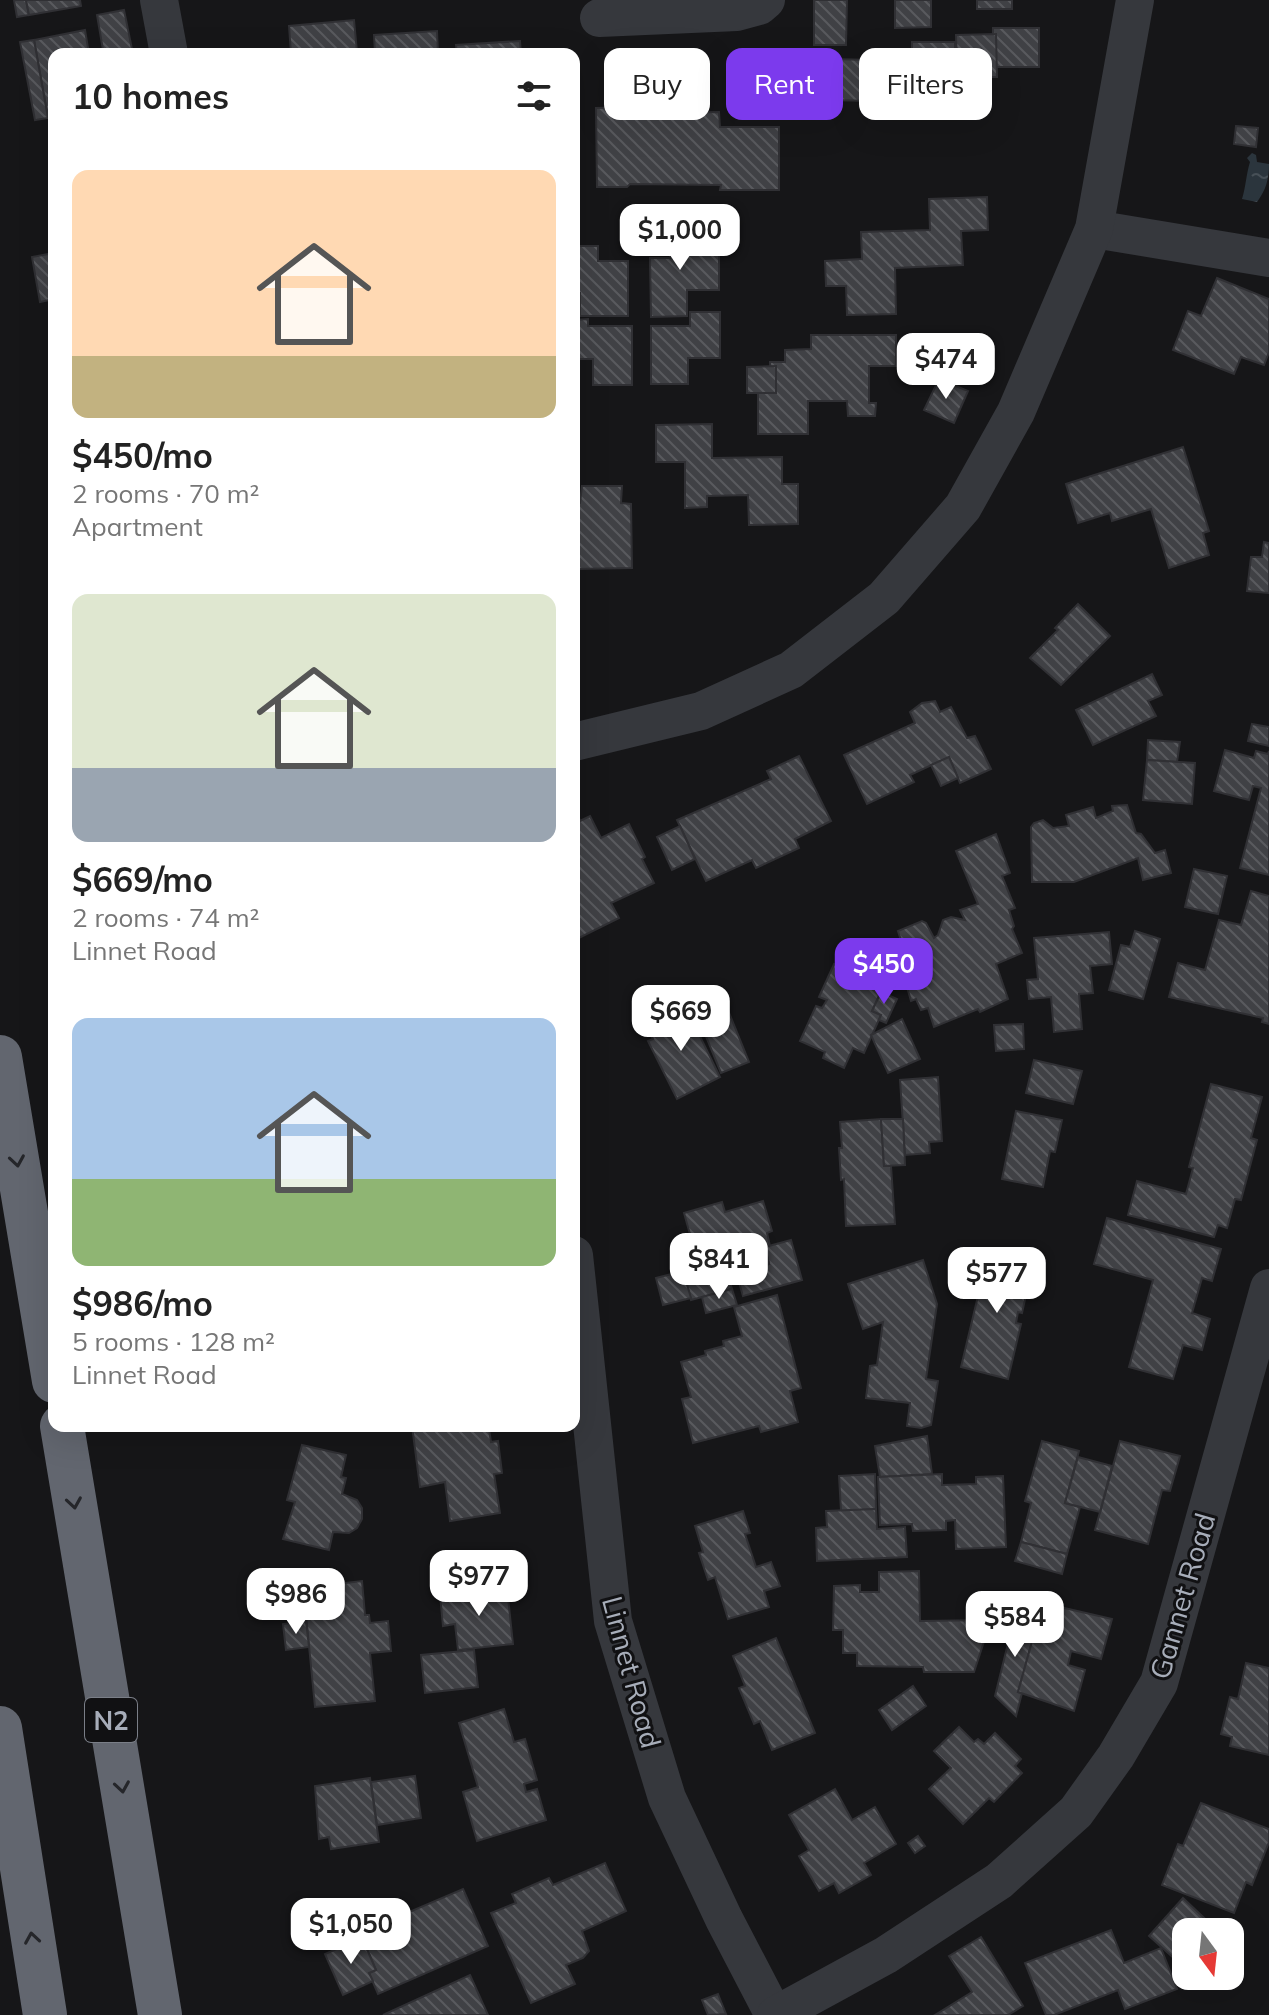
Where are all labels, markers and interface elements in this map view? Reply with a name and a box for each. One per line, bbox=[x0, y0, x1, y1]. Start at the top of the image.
chip: Buy bbox=[604, 48, 710, 120]
chip: Rent bbox=[726, 48, 843, 120]
chip: Filters bbox=[859, 48, 992, 120]
icon: filters bbox=[512, 74, 556, 118]
text: 10 homes bbox=[72, 75, 229, 118]
pin: $1,000 bbox=[615, 204, 745, 272]
text: $1,000 bbox=[638, 213, 722, 246]
icon: home bbox=[242, 222, 386, 366]
pin: $474 bbox=[899, 333, 993, 401]
text: $474 bbox=[915, 342, 977, 375]
text: $450/mo bbox=[72, 434, 213, 477]
text: 2 rooms · 70 m² bbox=[72, 477, 259, 510]
text: Apartment bbox=[72, 510, 203, 543]
icon: home bbox=[242, 646, 386, 790]
text: $669/mo bbox=[72, 858, 213, 901]
text: 2 rooms · 74 m² bbox=[72, 901, 259, 934]
text: Linnet Road bbox=[72, 934, 217, 967]
pin: $450 bbox=[837, 938, 931, 1006]
text: $450 bbox=[853, 947, 915, 980]
pin: $669 bbox=[634, 985, 728, 1053]
text: $669 bbox=[650, 994, 712, 1027]
icon: home bbox=[242, 1070, 386, 1214]
one-way arrow bbox=[8, 1155, 25, 1168]
pin: $841 bbox=[672, 1233, 766, 1301]
text: $841 bbox=[688, 1242, 750, 1275]
pin: $577 bbox=[950, 1247, 1044, 1315]
text: $577 bbox=[966, 1256, 1028, 1289]
text: $986/mo bbox=[72, 1282, 213, 1325]
text: 5 rooms · 128 m² bbox=[72, 1325, 275, 1358]
text: Linnet Road bbox=[72, 1358, 217, 1391]
one-way arrow bbox=[65, 1496, 82, 1510]
street label: Gannet Road bbox=[1142, 1509, 1222, 1683]
pin: $977 bbox=[432, 1550, 526, 1618]
text: $977 bbox=[448, 1559, 510, 1592]
pin: $986 bbox=[249, 1568, 343, 1636]
text: $986 bbox=[265, 1577, 327, 1610]
pin: $584 bbox=[968, 1591, 1062, 1659]
street label: Linnet Road bbox=[595, 1592, 669, 1752]
text: $584 bbox=[984, 1600, 1046, 1633]
road number: N2 bbox=[85, 1698, 137, 1742]
one-way arrow bbox=[112, 1780, 129, 1794]
pin: $1,050 bbox=[286, 1898, 416, 1966]
text: $1,050 bbox=[309, 1907, 393, 1940]
north arrow bbox=[1172, 1918, 1244, 1990]
map controls bbox=[1172, 1918, 1244, 1990]
one-way arrow bbox=[24, 1931, 41, 1945]

